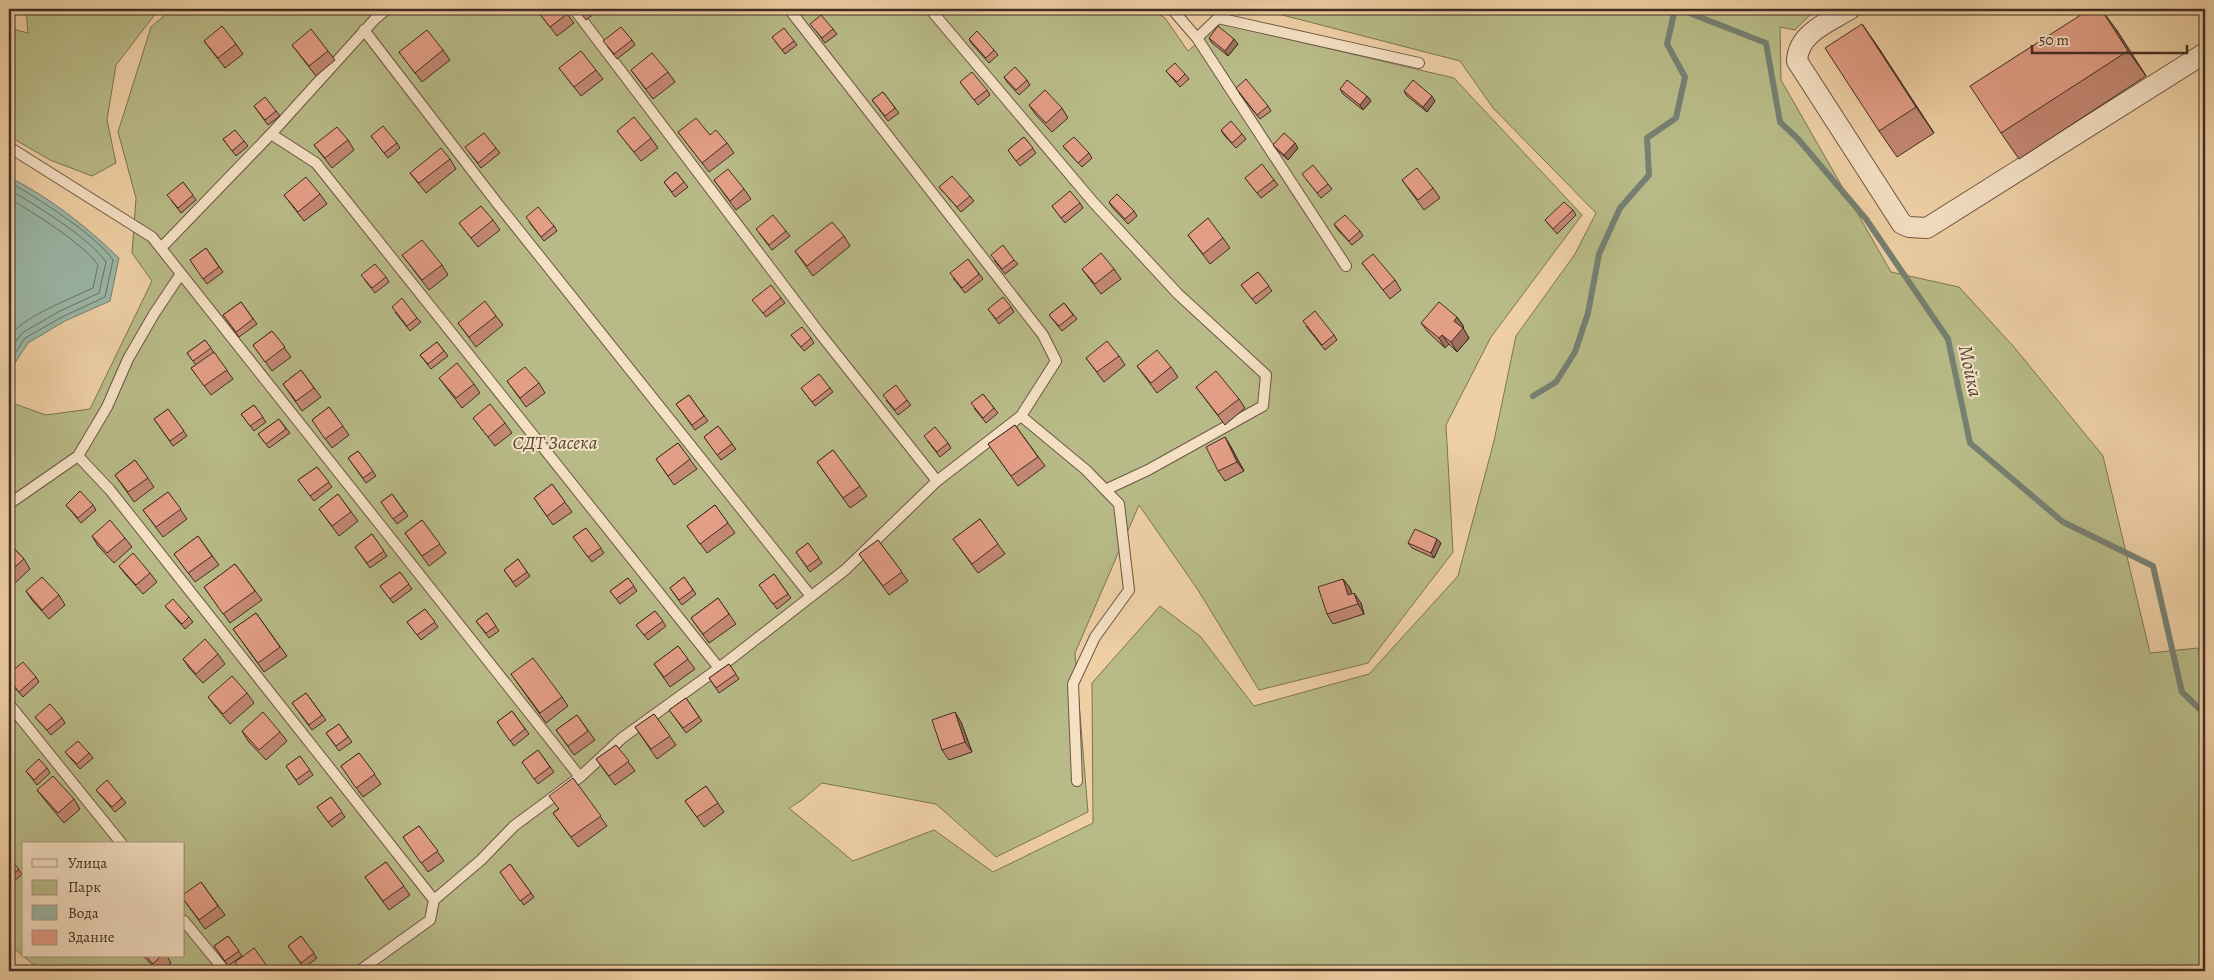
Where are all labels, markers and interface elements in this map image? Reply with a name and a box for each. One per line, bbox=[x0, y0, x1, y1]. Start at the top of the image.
scale bar bbox=[2032, 22, 2186, 54]
text: 50 m bbox=[2039, 30, 2069, 50]
water label: Мойка bbox=[1952, 343, 1989, 400]
park label: СДТ Засека bbox=[512, 430, 598, 456]
legend bbox=[22, 842, 185, 958]
text: Улица bbox=[68, 853, 107, 873]
text: Парк bbox=[68, 877, 101, 897]
text: Вода bbox=[68, 903, 99, 923]
text: Здание bbox=[68, 927, 115, 947]

